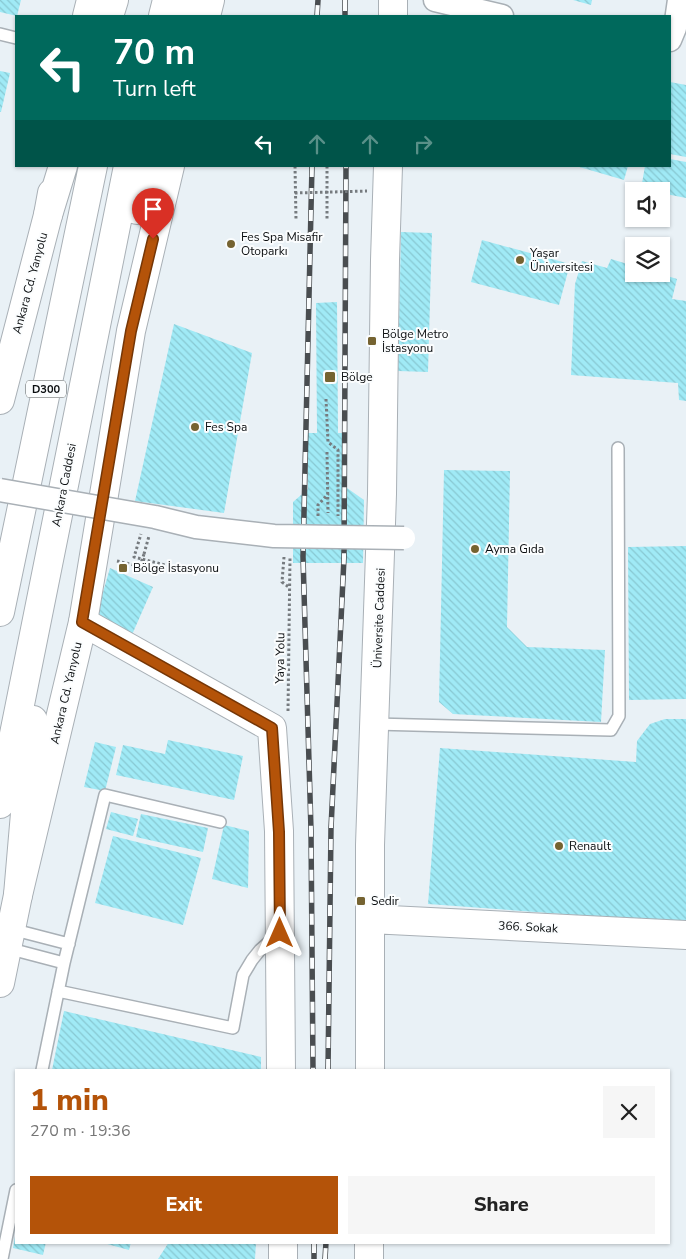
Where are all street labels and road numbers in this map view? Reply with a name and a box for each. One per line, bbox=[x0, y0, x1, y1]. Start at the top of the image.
street label: Ankara Cd. Yanyolu bbox=[9, 231, 51, 335]
road number: D300 bbox=[26, 380, 66, 398]
street label: Ankara Caddesi bbox=[48, 442, 80, 528]
street label: Üniversite Caddesi bbox=[369, 568, 389, 668]
street label: Yaya Yolu bbox=[272, 632, 288, 685]
street label: Ankara Cd. Yanyolu bbox=[46, 640, 86, 746]
street label: 366. Sokak bbox=[498, 917, 559, 937]

